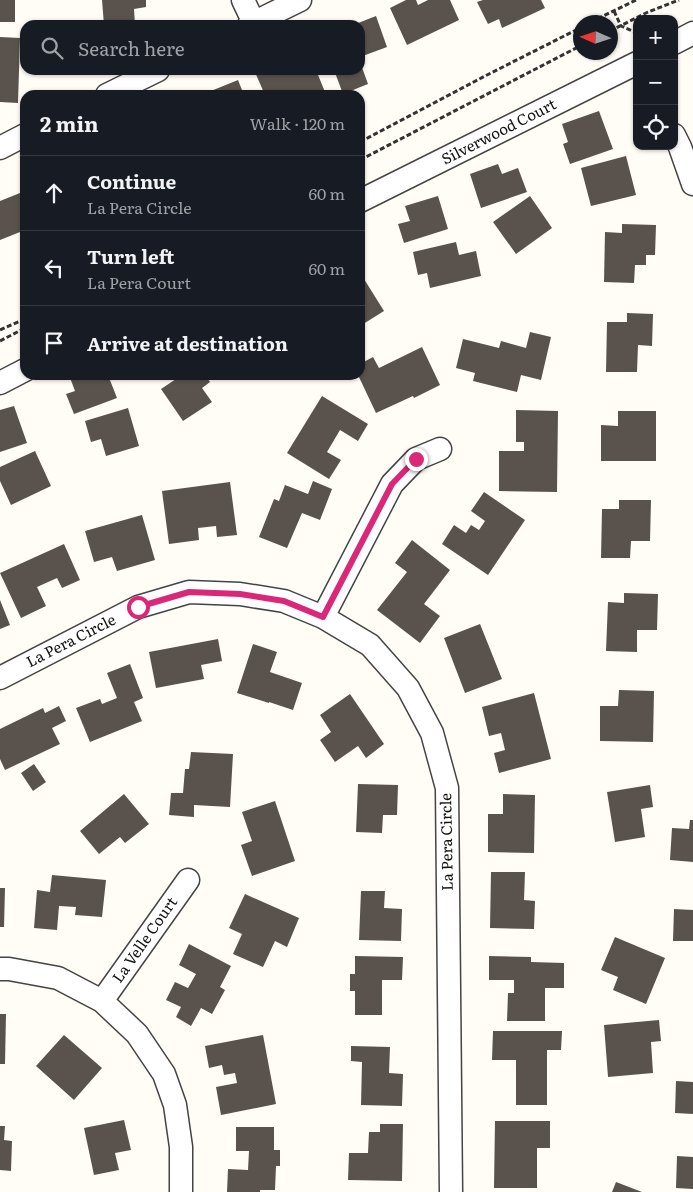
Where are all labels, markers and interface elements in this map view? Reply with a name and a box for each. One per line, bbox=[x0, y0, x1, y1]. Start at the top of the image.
north arrow bbox=[573, 15, 618, 60]
map controls bbox=[633, 15, 678, 150]
button: + bbox=[633, 15, 678, 60]
search box bbox=[20, 20, 365, 75]
icon: search bbox=[38, 34, 66, 62]
text: Search here bbox=[78, 34, 185, 62]
button: − bbox=[633, 60, 678, 105]
street label: Silverwood Court bbox=[437, 92, 560, 170]
button: locate bbox=[633, 105, 678, 150]
text: 2 min bbox=[40, 107, 99, 138]
text: Walk · 120 m bbox=[250, 111, 345, 135]
text: Continue bbox=[87, 167, 176, 195]
icon: ahead bbox=[40, 179, 68, 207]
text: 60 m bbox=[308, 181, 345, 205]
text: La Pera Circle bbox=[87, 195, 191, 219]
text: Turn left bbox=[87, 242, 174, 270]
icon: left bbox=[40, 254, 68, 282]
text: 60 m bbox=[308, 256, 345, 280]
text: La Pera Court bbox=[87, 270, 191, 294]
icon: arrive bbox=[40, 329, 68, 357]
text: Arrive at destination bbox=[87, 329, 288, 357]
route end bbox=[405, 448, 428, 471]
route start bbox=[127, 596, 150, 619]
street label: La Pera Circle bbox=[21, 607, 119, 672]
street label: La Pera Circle bbox=[433, 793, 458, 891]
street label: La Velle Court bbox=[106, 891, 182, 987]

